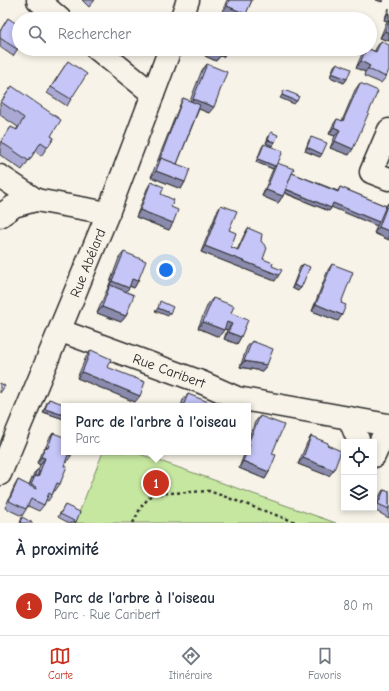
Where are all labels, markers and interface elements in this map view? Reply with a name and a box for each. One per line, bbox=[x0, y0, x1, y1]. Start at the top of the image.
search box bbox=[12, 12, 377, 56]
icon: search bbox=[26, 23, 48, 45]
text: Rechercher bbox=[58, 25, 131, 43]
street label: Rue Abélard bbox=[67, 226, 109, 300]
your location bbox=[156, 260, 176, 280]
street label: Rue Caribert bbox=[130, 350, 208, 392]
popup bbox=[61, 403, 251, 455]
text: Parc de l'arbre à l'oiseau bbox=[75, 413, 237, 431]
text: Parc bbox=[75, 431, 100, 446]
map controls bbox=[341, 439, 377, 511]
button: locate bbox=[341, 439, 377, 475]
pin: 1 bbox=[143, 468, 169, 498]
button: layers bbox=[341, 475, 377, 511]
text: À proximité bbox=[16, 540, 99, 559]
text: Parc de l'arbre à l'oiseau bbox=[54, 589, 215, 607]
text: 1 bbox=[26, 598, 32, 613]
text: 80 m bbox=[343, 598, 373, 613]
text: Parc · Rue Caribert bbox=[54, 607, 160, 622]
tab: Carte bbox=[48, 645, 73, 682]
tab: Itinéraire bbox=[169, 645, 212, 682]
tab: Favoris bbox=[308, 645, 341, 682]

